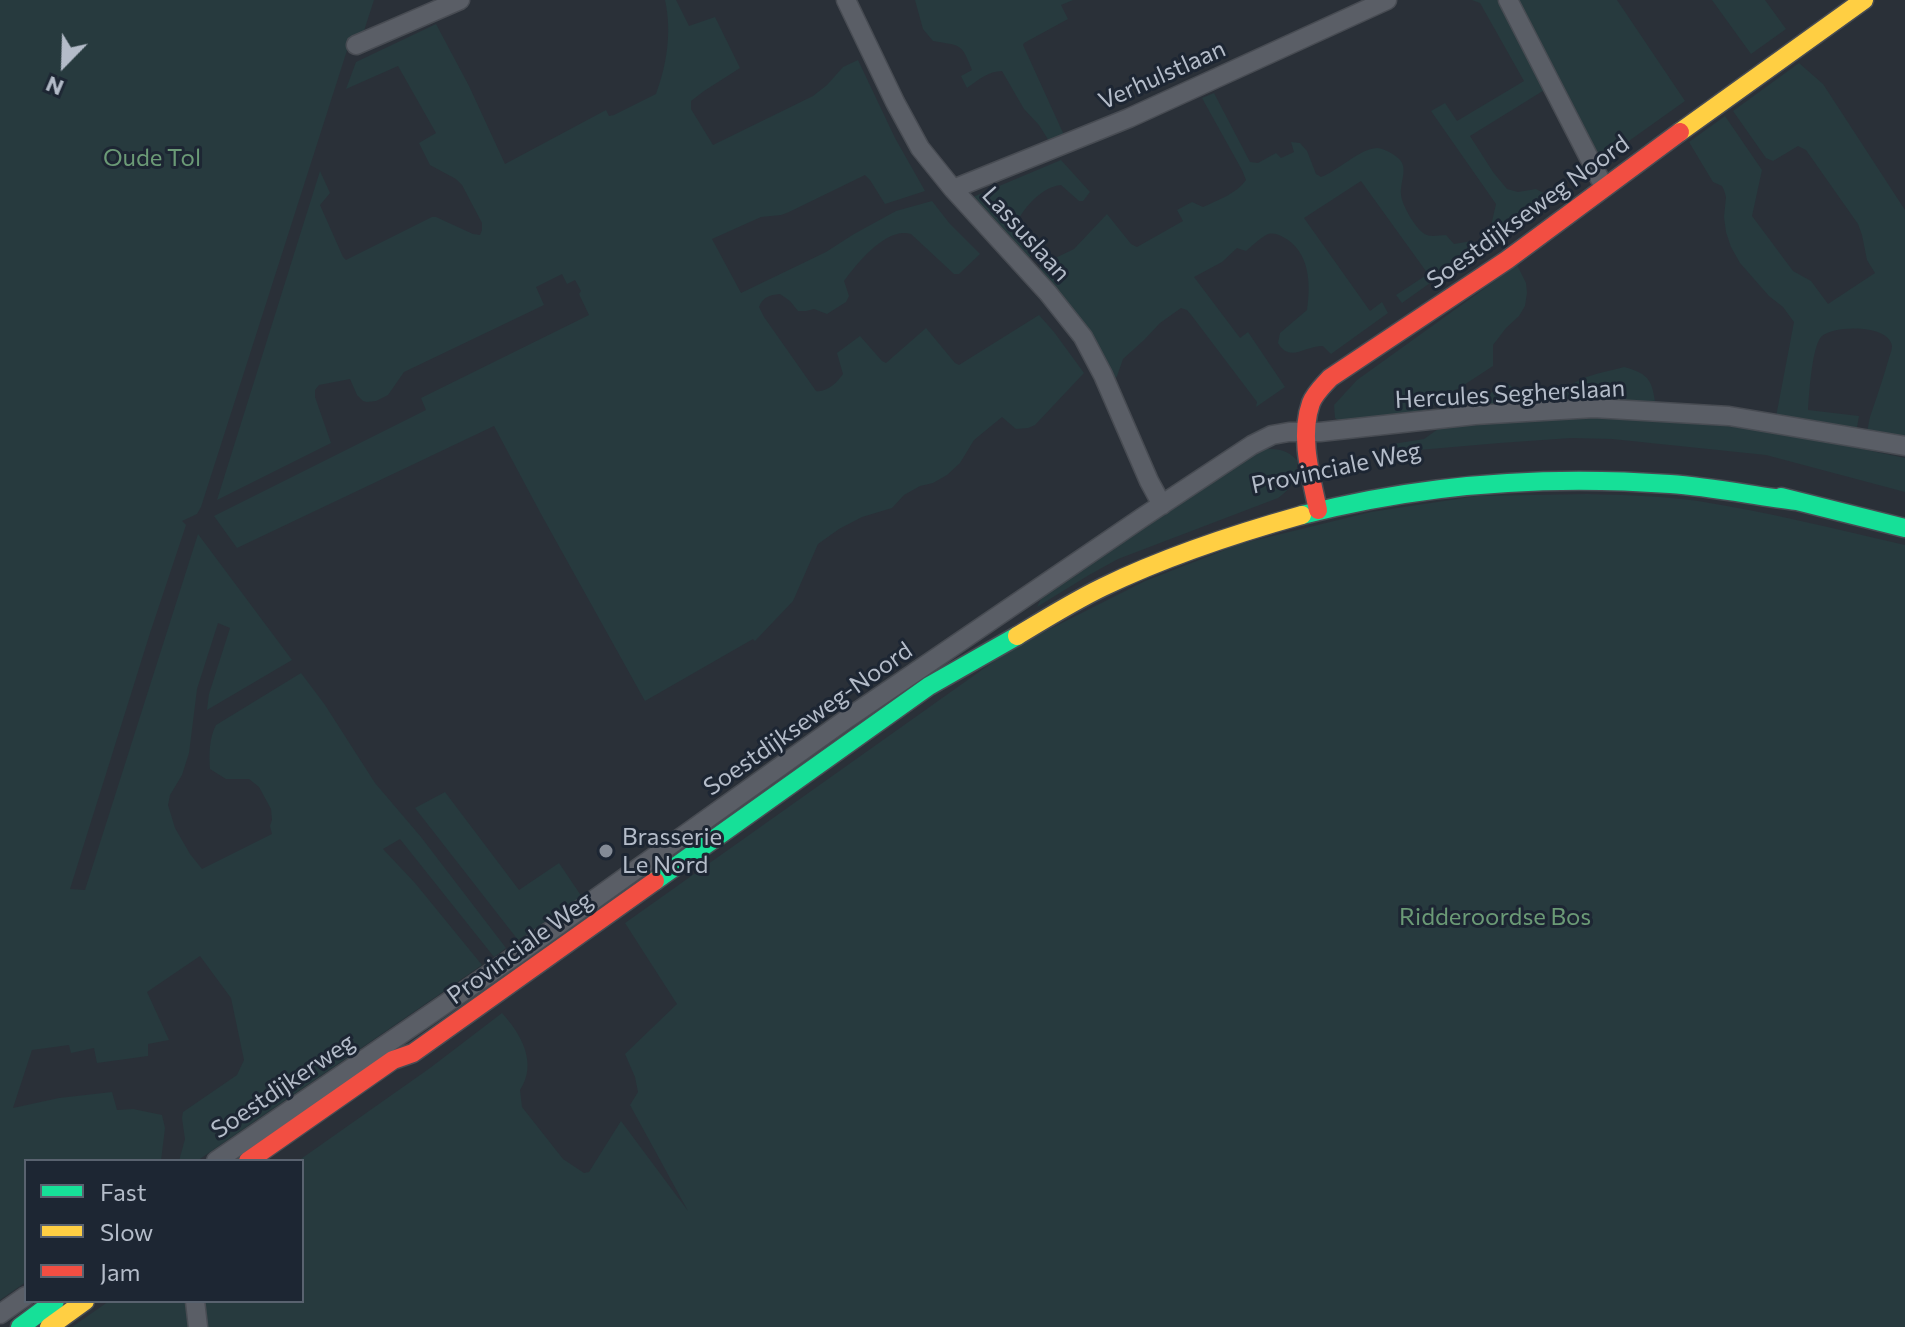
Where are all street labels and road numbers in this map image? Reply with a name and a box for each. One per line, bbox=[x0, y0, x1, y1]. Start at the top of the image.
street label: Verhulstlaan bbox=[1094, 34, 1230, 116]
street label: Soestdijkseweg Noord bbox=[1421, 129, 1635, 295]
street label: Lassuslaan bbox=[976, 181, 1076, 287]
street label: Hercules Segherslaan bbox=[1394, 374, 1626, 414]
street label: Provinciale Weg bbox=[1249, 436, 1423, 500]
street label: Soestdijkseweg-Noord bbox=[698, 636, 918, 802]
street label: Provinciale Weg bbox=[442, 886, 598, 1010]
street label: Soestdijkerweg bbox=[206, 1027, 360, 1145]

